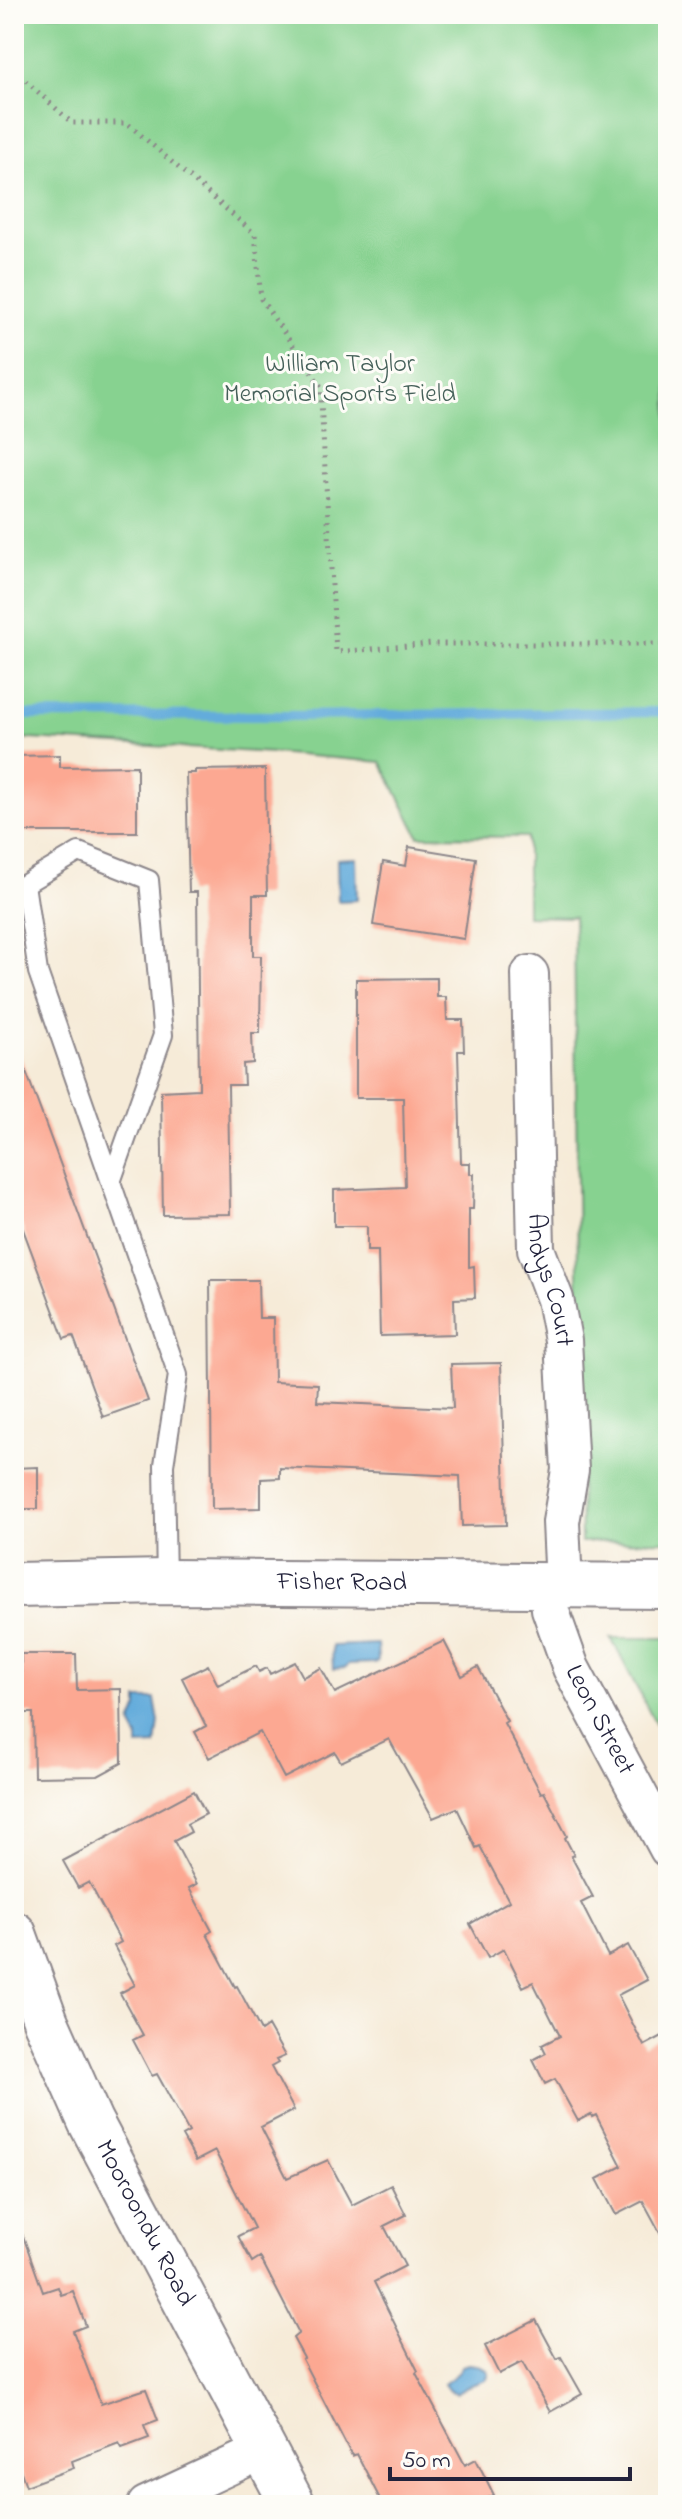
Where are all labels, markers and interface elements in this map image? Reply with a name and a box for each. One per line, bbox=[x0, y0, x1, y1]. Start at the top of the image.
park label: William Taylor Memorial Sports Field bbox=[224, 346, 456, 414]
street label: Andys Court bbox=[516, 1213, 582, 1347]
street label: Fisher Road bbox=[276, 1564, 407, 1603]
street label: Leon Street bbox=[554, 1659, 644, 1782]
street label: Mooroondu Road bbox=[85, 2134, 204, 2314]
scale bar bbox=[390, 2431, 630, 2481]
text: 50 m bbox=[402, 2444, 451, 2479]

